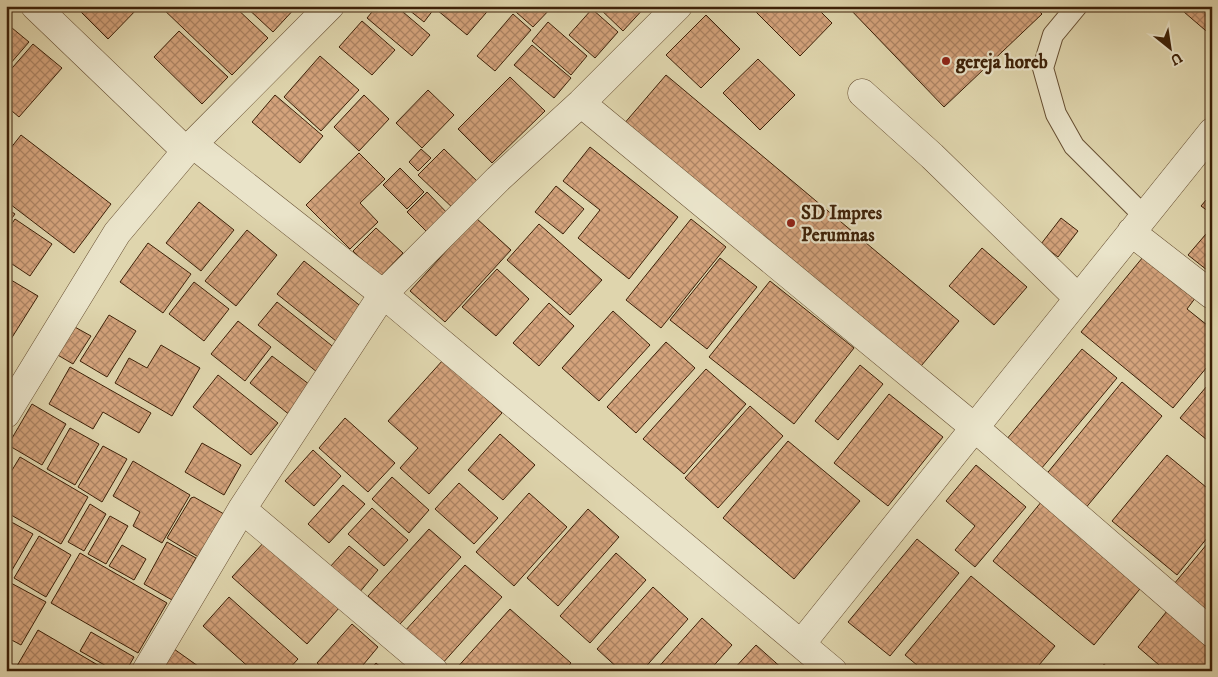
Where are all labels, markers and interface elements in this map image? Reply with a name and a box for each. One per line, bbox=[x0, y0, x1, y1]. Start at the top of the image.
north arrow bbox=[1146, 22, 1196, 72]
text: U bbox=[1167, 48, 1185, 69]
place label: gereja horeb bbox=[955, 51, 1048, 75]
marker: gereja horeb bbox=[940, 55, 952, 67]
place label: SD Impres Perumnas bbox=[801, 202, 883, 247]
marker: SD Impres Perumnas bbox=[785, 217, 797, 229]

